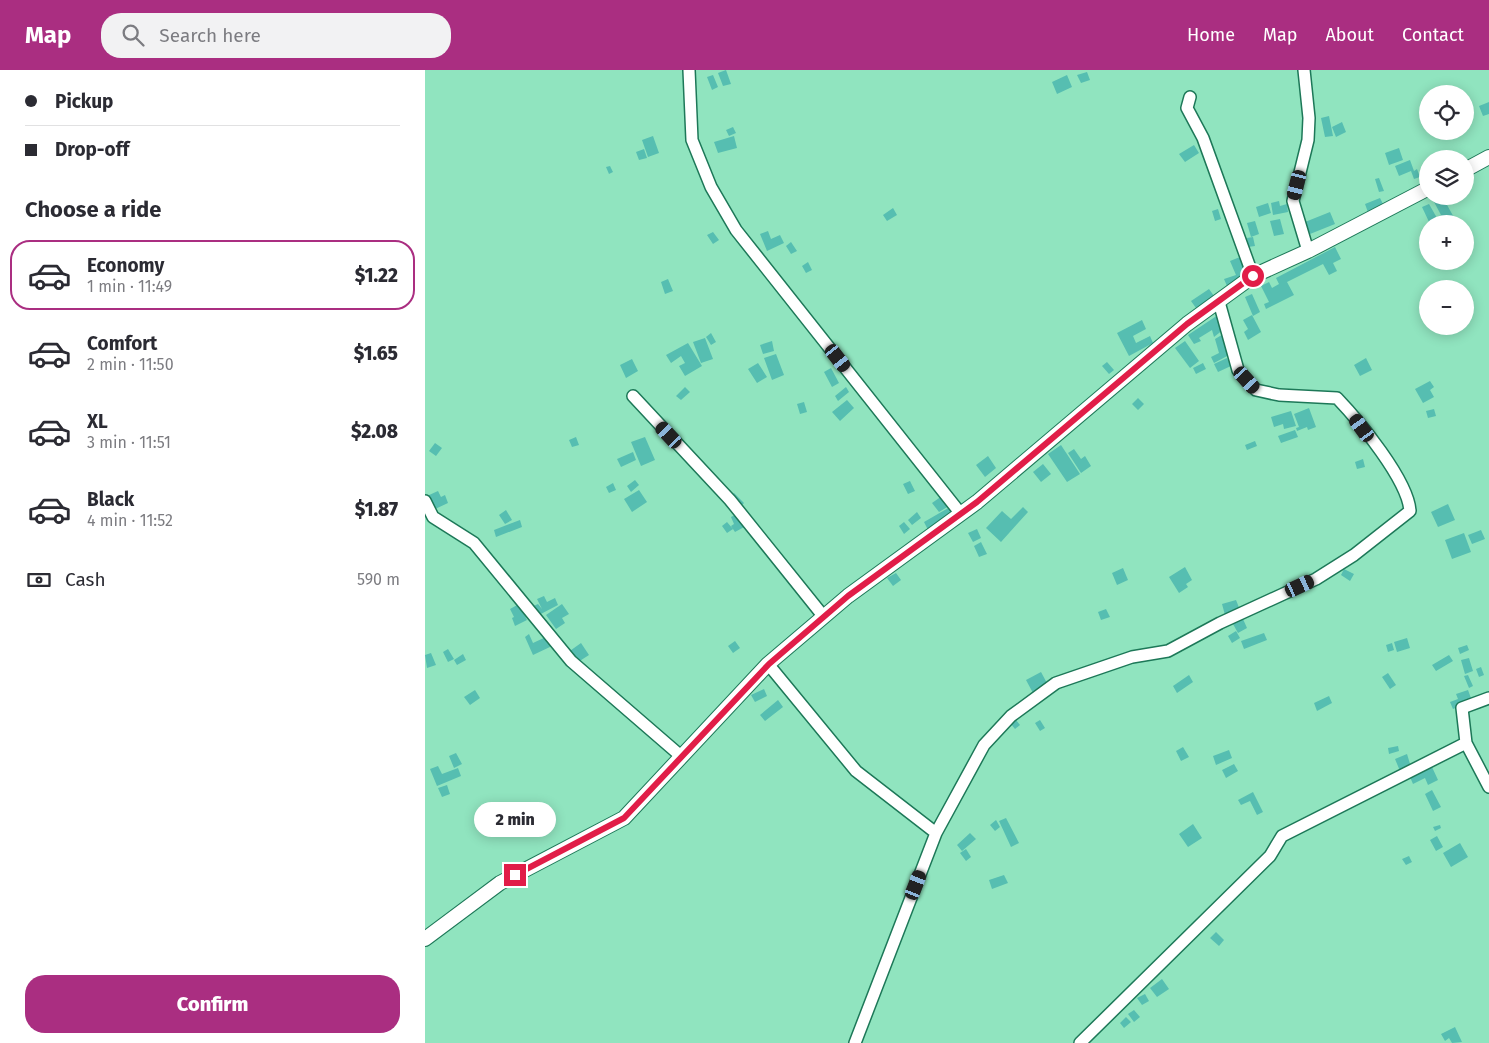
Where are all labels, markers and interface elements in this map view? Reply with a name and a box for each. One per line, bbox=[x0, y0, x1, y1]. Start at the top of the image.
search box bbox=[101, 13, 451, 58]
text: Map bbox=[25, 21, 71, 49]
icon: search bbox=[119, 21, 147, 49]
text: Search here bbox=[159, 24, 261, 47]
text: Home bbox=[1187, 24, 1235, 46]
text: Map bbox=[1263, 24, 1297, 46]
text: About bbox=[1325, 24, 1374, 46]
text: Contact bbox=[1402, 24, 1464, 46]
map controls bbox=[1419, 85, 1474, 335]
button: locate bbox=[1419, 85, 1474, 140]
text: Pickup bbox=[55, 90, 113, 113]
text: Drop-off bbox=[55, 138, 129, 161]
button: layers bbox=[1419, 150, 1474, 205]
car bbox=[1286, 169, 1307, 201]
text: Choose a ride bbox=[25, 196, 161, 223]
button: + bbox=[1419, 215, 1474, 270]
icon: car bbox=[27, 253, 72, 298]
text: Economy bbox=[87, 254, 164, 277]
text: $1.22 bbox=[355, 264, 398, 287]
route start bbox=[1242, 265, 1264, 287]
text: 1 min · 11:49 bbox=[87, 277, 172, 296]
button: − bbox=[1419, 280, 1474, 335]
icon: car bbox=[27, 331, 72, 376]
text: Comfort bbox=[87, 332, 157, 355]
text: $1.65 bbox=[354, 342, 398, 365]
car bbox=[822, 342, 853, 374]
text: 2 min · 11:50 bbox=[87, 355, 174, 374]
car bbox=[1231, 364, 1262, 396]
icon: car bbox=[27, 409, 72, 454]
text: XL bbox=[87, 410, 108, 433]
car bbox=[1347, 411, 1376, 445]
car bbox=[653, 419, 684, 451]
text: $2.08 bbox=[351, 420, 398, 443]
text: 3 min · 11:51 bbox=[87, 433, 171, 452]
icon: car bbox=[27, 487, 72, 532]
text: Black bbox=[87, 488, 134, 511]
text: $1.87 bbox=[355, 498, 398, 521]
text: 4 min · 11:52 bbox=[87, 511, 173, 530]
icon: cash bbox=[25, 566, 53, 594]
text: Cash bbox=[65, 568, 106, 591]
text: 590 m bbox=[357, 570, 400, 589]
car bbox=[1283, 573, 1316, 599]
callout: 2 min bbox=[474, 802, 556, 838]
text: 2 min bbox=[495, 810, 535, 829]
route end bbox=[504, 864, 526, 886]
car bbox=[903, 868, 928, 902]
button: Confirm bbox=[25, 975, 400, 1033]

